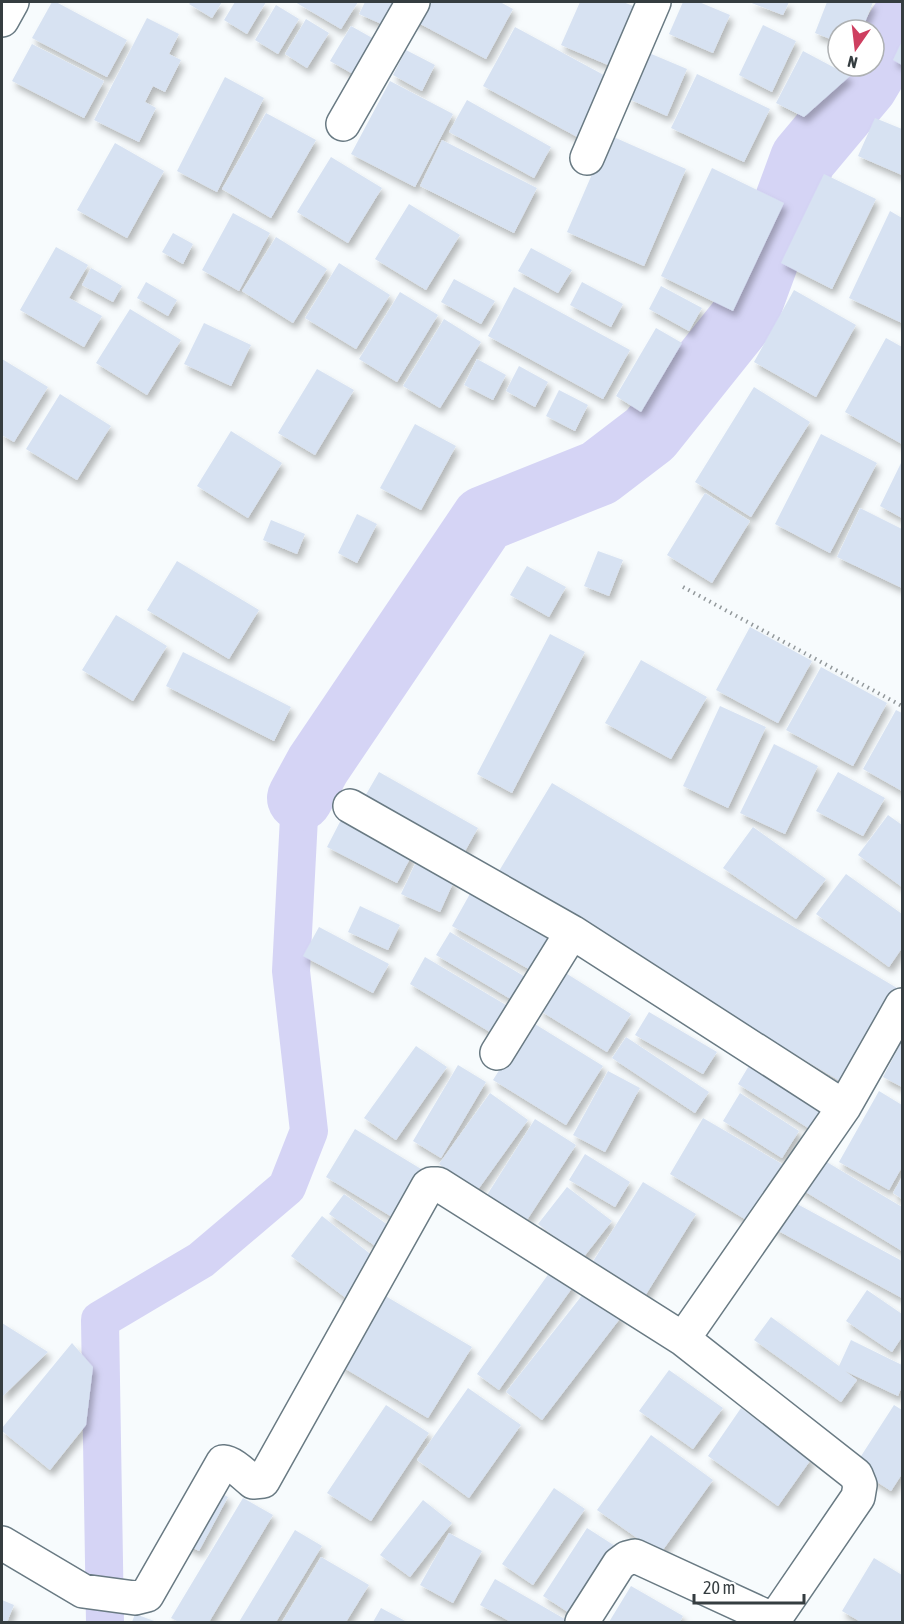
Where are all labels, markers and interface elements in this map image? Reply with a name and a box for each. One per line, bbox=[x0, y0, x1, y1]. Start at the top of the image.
north arrow bbox=[826, 18, 886, 78]
text: N bbox=[846, 53, 859, 72]
scale bar bbox=[694, 1567, 804, 1605]
text: 20 m bbox=[703, 1577, 735, 1598]

